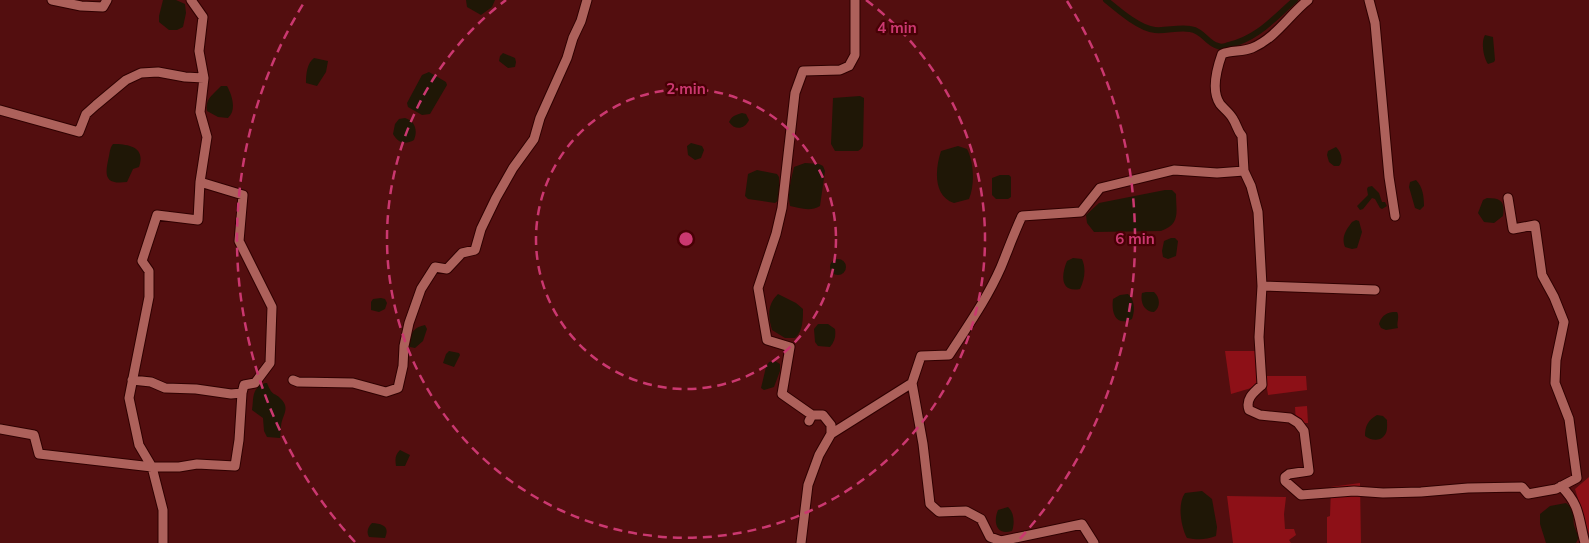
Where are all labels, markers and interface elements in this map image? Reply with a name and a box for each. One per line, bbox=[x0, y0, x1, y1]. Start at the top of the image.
text: 4 min bbox=[877, 18, 917, 37]
text: 2 min bbox=[666, 79, 706, 98]
text: 6 min bbox=[1115, 229, 1155, 248]
centre of rings bbox=[677, 230, 695, 248]

